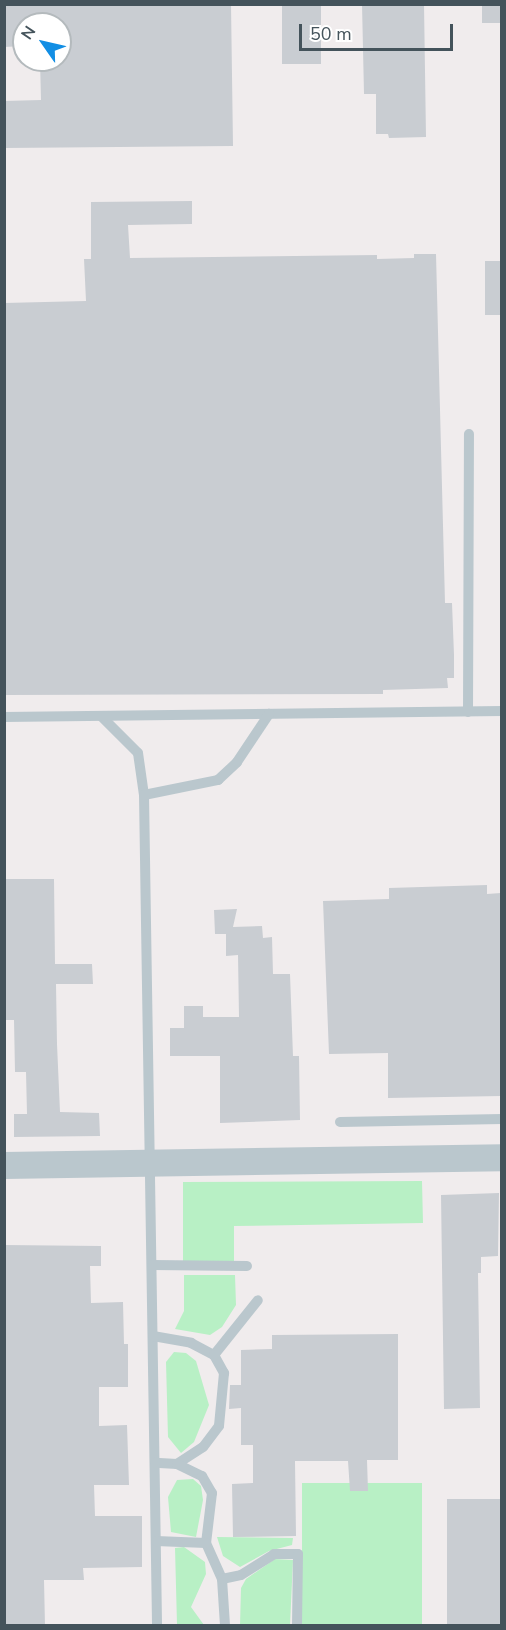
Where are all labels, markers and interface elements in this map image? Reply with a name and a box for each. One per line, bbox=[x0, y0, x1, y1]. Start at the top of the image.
north arrow bbox=[12, 12, 72, 72]
scale bar bbox=[302, 12, 456, 50]
text: N bbox=[16, 22, 41, 44]
text: 50 m bbox=[310, 22, 352, 46]

